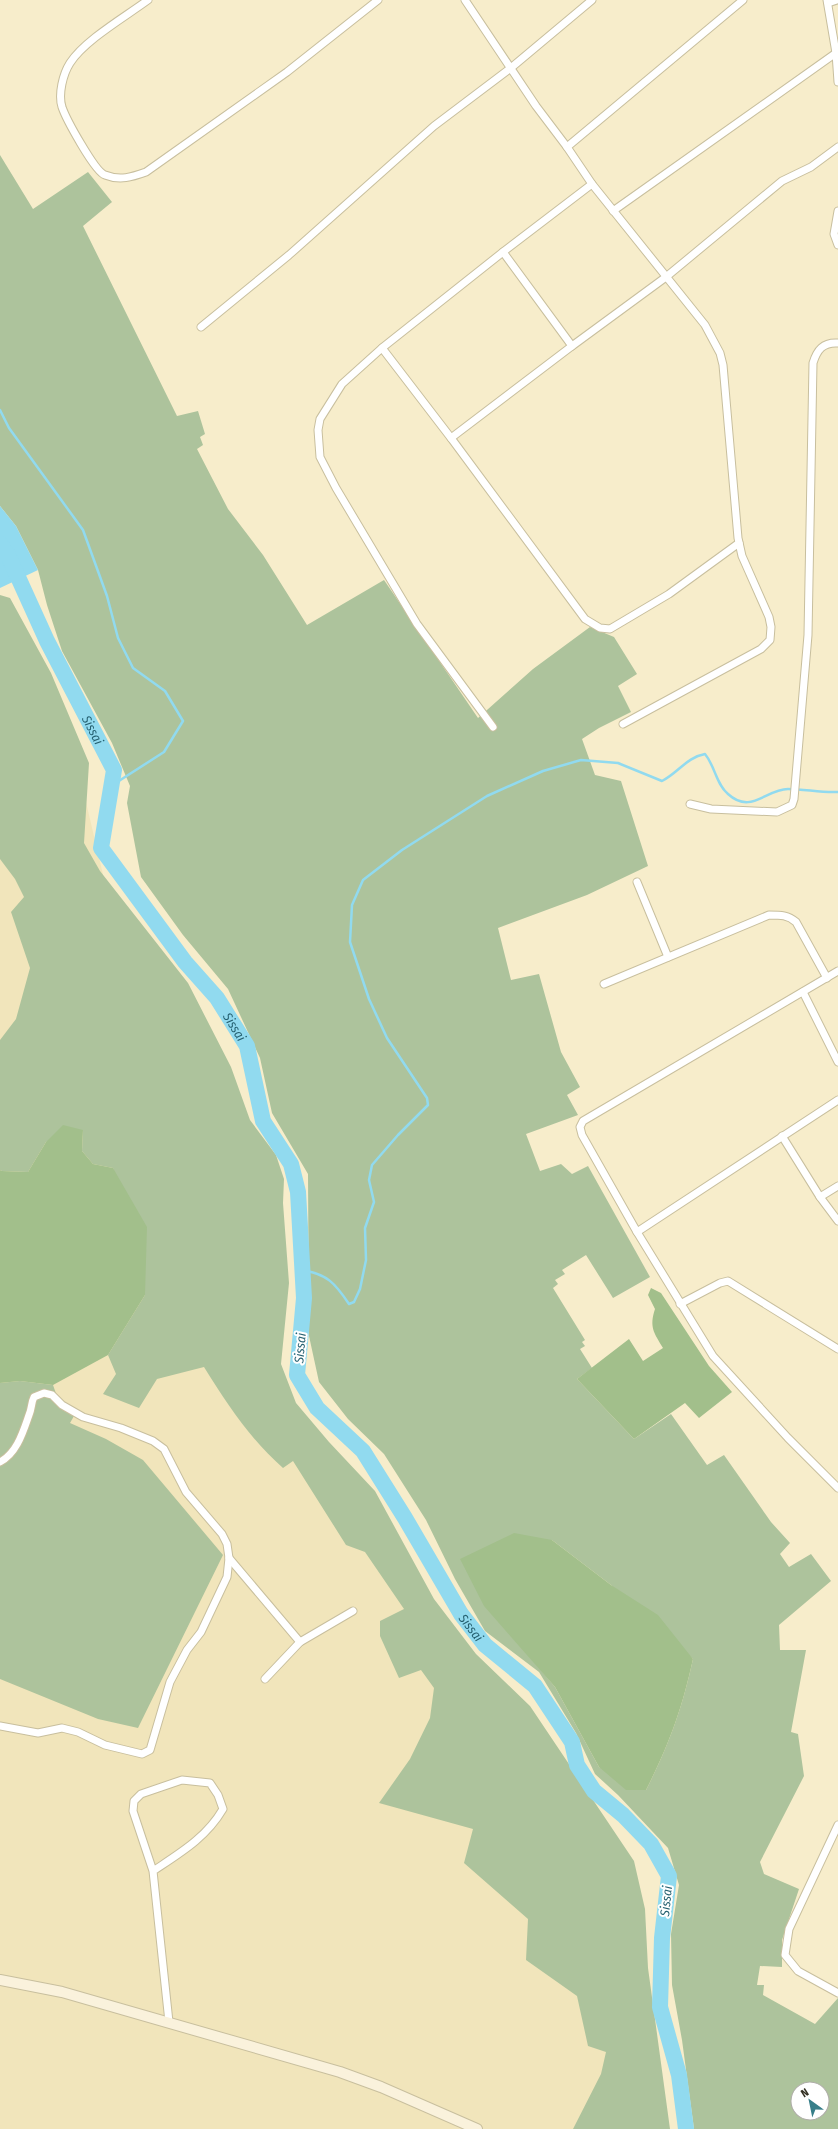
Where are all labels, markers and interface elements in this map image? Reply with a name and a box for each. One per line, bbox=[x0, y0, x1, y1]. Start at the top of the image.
water label: Sissai bbox=[79, 712, 107, 747]
water label: Sissai bbox=[220, 1009, 250, 1044]
water label: Sissai bbox=[291, 1331, 309, 1365]
water label: Sissai bbox=[456, 1610, 487, 1645]
water label: Sissai bbox=[657, 1884, 675, 1918]
north arrow bbox=[790, 2081, 830, 2121]
text: N bbox=[799, 2086, 811, 2100]

